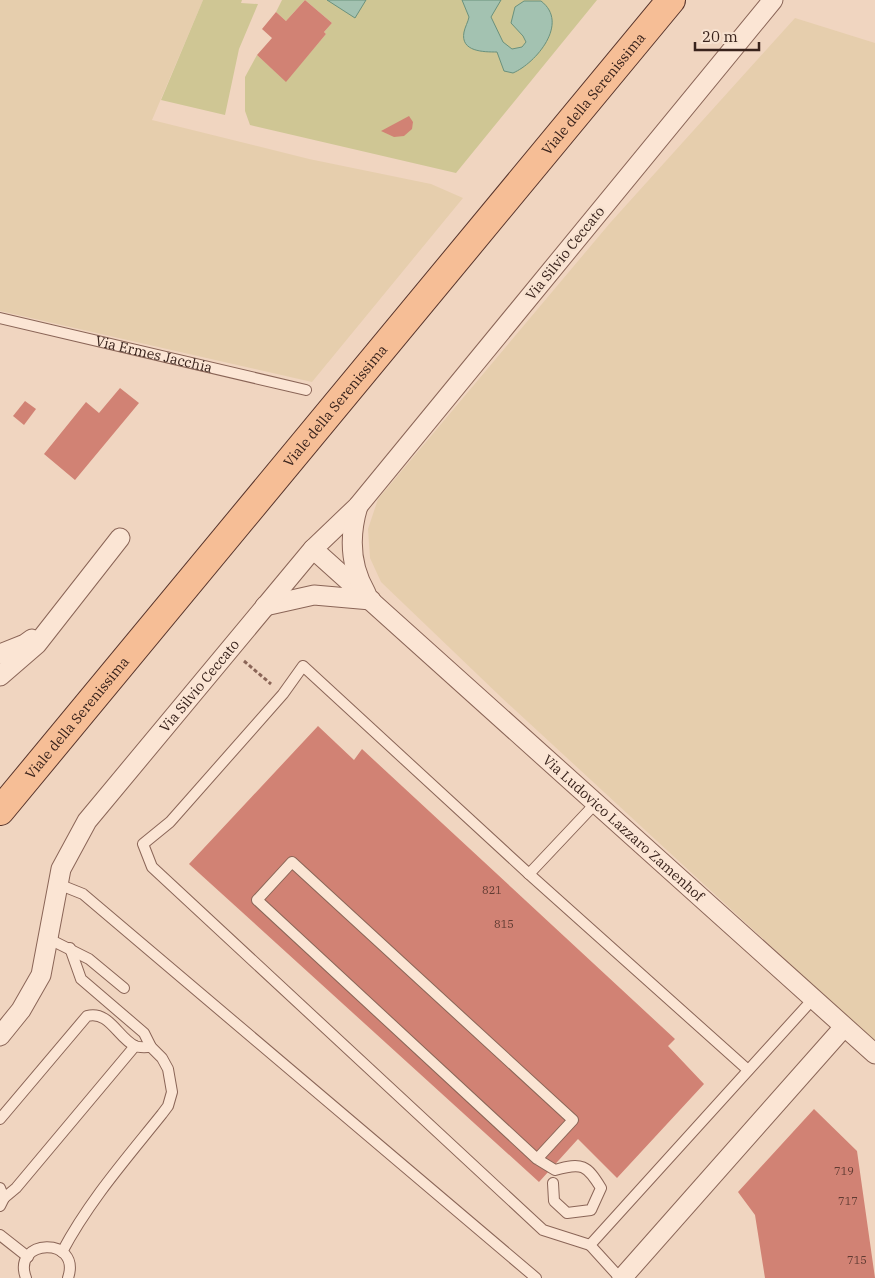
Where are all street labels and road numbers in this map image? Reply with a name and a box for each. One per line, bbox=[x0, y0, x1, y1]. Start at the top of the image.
street label: Viale della Serenissima bbox=[538, 29, 649, 158]
street label: Via Silvio Ceccato bbox=[522, 202, 608, 303]
street label: Via Ermes Jacchia bbox=[94, 332, 214, 377]
street label: Viale della Serenissima bbox=[280, 341, 391, 471]
street label: Via Silvio Ceccato bbox=[156, 636, 243, 736]
street label: Viale della Serenissima bbox=[21, 653, 133, 783]
street label: Via Ludovico Lazzaro Zamenhof bbox=[539, 751, 709, 906]

